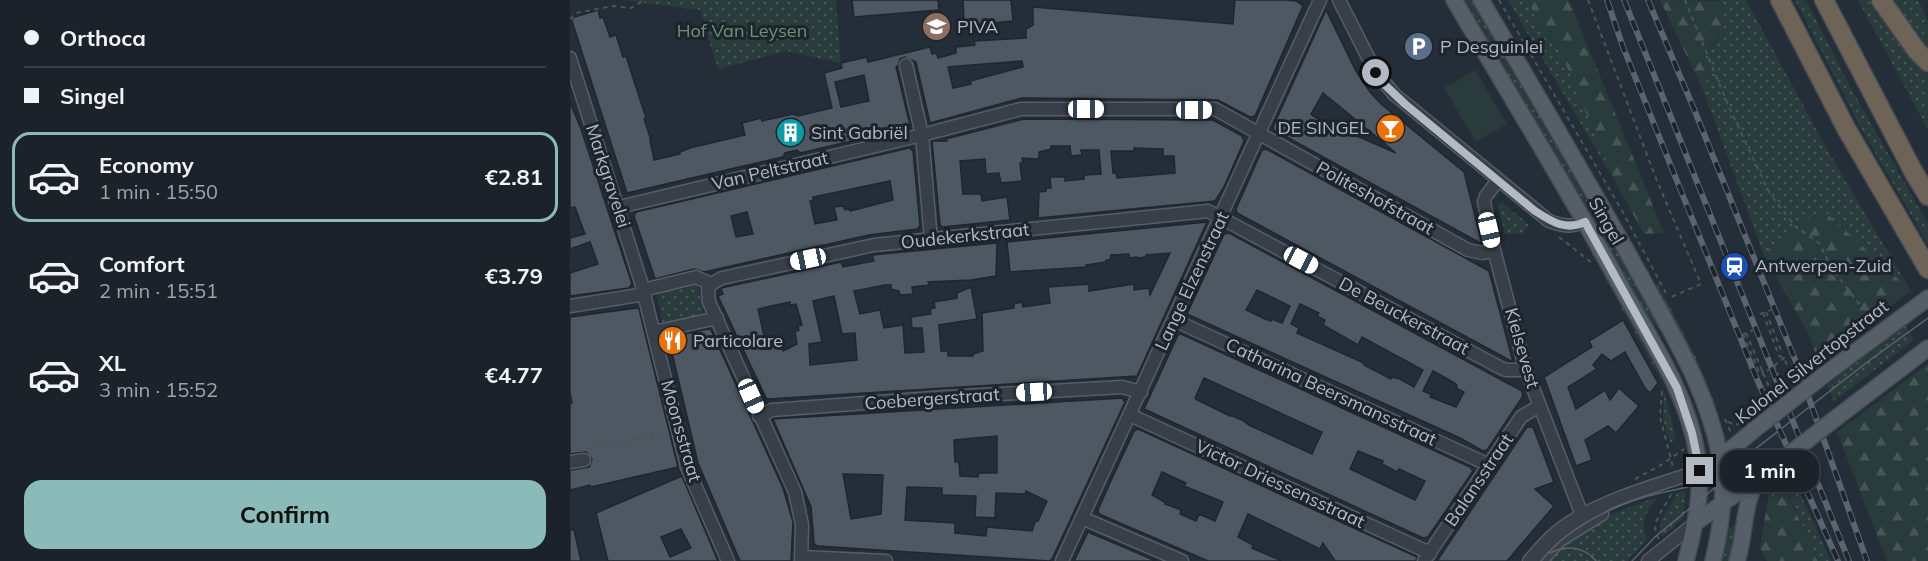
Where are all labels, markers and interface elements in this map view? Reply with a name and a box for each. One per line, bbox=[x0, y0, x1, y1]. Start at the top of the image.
school or university icon: PIVA bbox=[920, 11, 952, 43]
place label: PIVA bbox=[957, 15, 998, 38]
park label: Hof Van Leysen bbox=[677, 19, 807, 42]
text: Orthoca bbox=[60, 24, 146, 52]
parking icon: P Desguinlei bbox=[1403, 31, 1435, 63]
place label: P Desguinlei bbox=[1440, 35, 1543, 58]
route start bbox=[1362, 59, 1389, 86]
text: Singel bbox=[60, 82, 125, 110]
car bbox=[1068, 100, 1104, 118]
car bbox=[1176, 101, 1212, 119]
bar icon: DE SINGEL bbox=[1374, 112, 1406, 144]
place label: DE SINGEL bbox=[1277, 116, 1369, 139]
building icon: Sint Gabriël bbox=[774, 117, 806, 149]
street label: Markgravelei bbox=[581, 121, 636, 230]
place label: Sint Gabriël bbox=[811, 121, 908, 144]
street label: Van Peltstraat bbox=[709, 146, 830, 195]
icon: car bbox=[27, 150, 81, 204]
text: Economy bbox=[99, 151, 194, 179]
street label: Politeshofstraat bbox=[1312, 156, 1438, 239]
text: €2.81 bbox=[485, 163, 543, 191]
text: 1 min · 15:50 bbox=[99, 179, 218, 204]
street label: Singel bbox=[1584, 193, 1629, 249]
street label: Lange Elzenstraat bbox=[1149, 208, 1234, 354]
car bbox=[1476, 210, 1502, 250]
street label: Oudekerkstraat bbox=[900, 217, 1030, 254]
car bbox=[1281, 244, 1321, 276]
car bbox=[789, 246, 827, 272]
icon: car bbox=[27, 249, 81, 303]
text: Comfort bbox=[99, 250, 185, 278]
station icon: Antwerpen-Zuid bbox=[1718, 250, 1750, 282]
place label: Antwerpen-Zuid bbox=[1755, 254, 1892, 277]
text: €3.79 bbox=[485, 262, 543, 290]
street label: De Beuckerstraat bbox=[1335, 272, 1473, 360]
text: 2 min · 15:51 bbox=[99, 278, 218, 303]
street label: Kolonel Silvertopstraat bbox=[1730, 295, 1893, 429]
street label: Kielsevest bbox=[1500, 305, 1545, 391]
restaurant icon: Particolare bbox=[656, 325, 688, 357]
place label: Particolare bbox=[693, 329, 783, 352]
street label: Catharina Beersmansstraat bbox=[1222, 333, 1440, 451]
icon: car bbox=[27, 348, 81, 402]
text: XL bbox=[99, 349, 126, 377]
text: €4.77 bbox=[485, 361, 543, 389]
car bbox=[735, 376, 767, 416]
text: 3 min · 15:52 bbox=[99, 377, 218, 402]
street label: Moonsstraat bbox=[656, 377, 707, 484]
street label: Coebergerstraat bbox=[864, 382, 1000, 415]
car bbox=[1016, 382, 1052, 402]
street label: Balansstraat bbox=[1439, 429, 1518, 531]
street label: Victor Driessensstraat bbox=[1192, 434, 1369, 533]
callout: 1 min bbox=[1721, 450, 1820, 492]
route end bbox=[1686, 457, 1713, 484]
text: 1 min bbox=[1743, 458, 1796, 483]
button: Confirm bbox=[24, 480, 546, 549]

